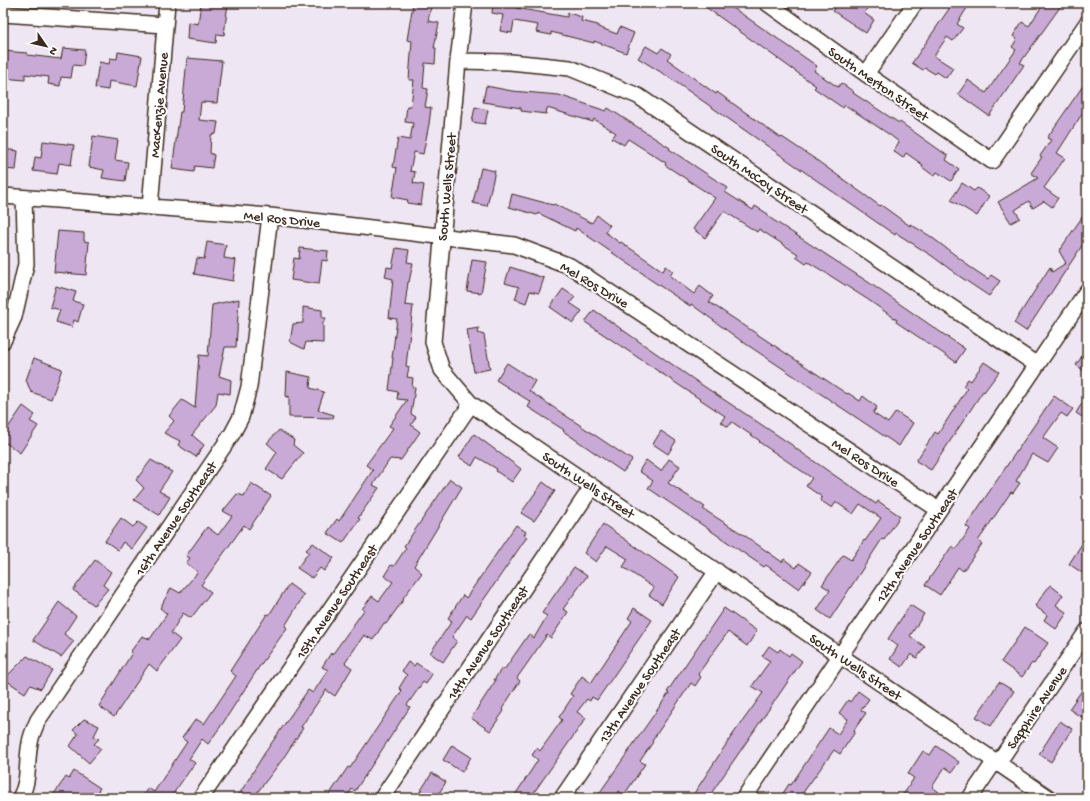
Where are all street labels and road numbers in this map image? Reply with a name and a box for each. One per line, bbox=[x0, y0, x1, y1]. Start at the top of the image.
street label: South Merton Street bbox=[824, 44, 932, 127]
street label: MacKenzie Avenue bbox=[147, 51, 174, 159]
street label: South Wells Street bbox=[435, 131, 462, 242]
street label: South McCoy Street bbox=[707, 141, 812, 220]
street label: Mel Ros Drive bbox=[243, 208, 322, 233]
street label: Mel Ros Drive bbox=[556, 259, 632, 314]
street label: Mel Ros Drive bbox=[828, 436, 902, 493]
street label: South Wells Street bbox=[538, 449, 638, 524]
street label: 16th Avenue Southeast bbox=[132, 458, 222, 581]
street label: 12th Avenue Southeast bbox=[873, 485, 963, 607]
street label: 15th Avenue Southeast bbox=[293, 541, 383, 664]
street label: 14th Avenue Southeast bbox=[444, 582, 534, 704]
street label: 13th Avenue Southeast bbox=[596, 625, 686, 748]
street label: South Wells Street bbox=[805, 631, 905, 706]
street label: Sapphire Avenue bbox=[1004, 663, 1072, 753]

